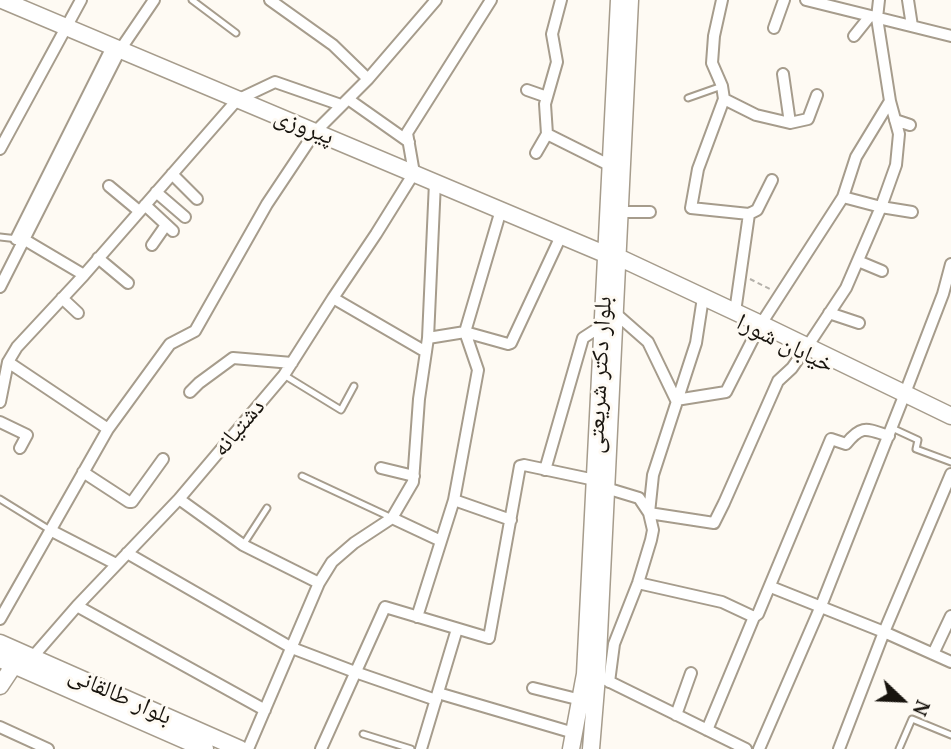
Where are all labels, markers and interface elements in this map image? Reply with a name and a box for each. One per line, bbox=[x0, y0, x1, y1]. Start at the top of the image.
street label: پیروزی bbox=[270, 102, 338, 152]
street label: بلوار دکتر شریعتی bbox=[582, 296, 618, 454]
street label: خیابان شورا bbox=[732, 308, 838, 380]
street label: دشتیانه bbox=[207, 393, 271, 463]
street label: بلوار طالقانی bbox=[64, 660, 176, 732]
north arrow bbox=[867, 665, 937, 735]
text: N bbox=[907, 697, 936, 720]

